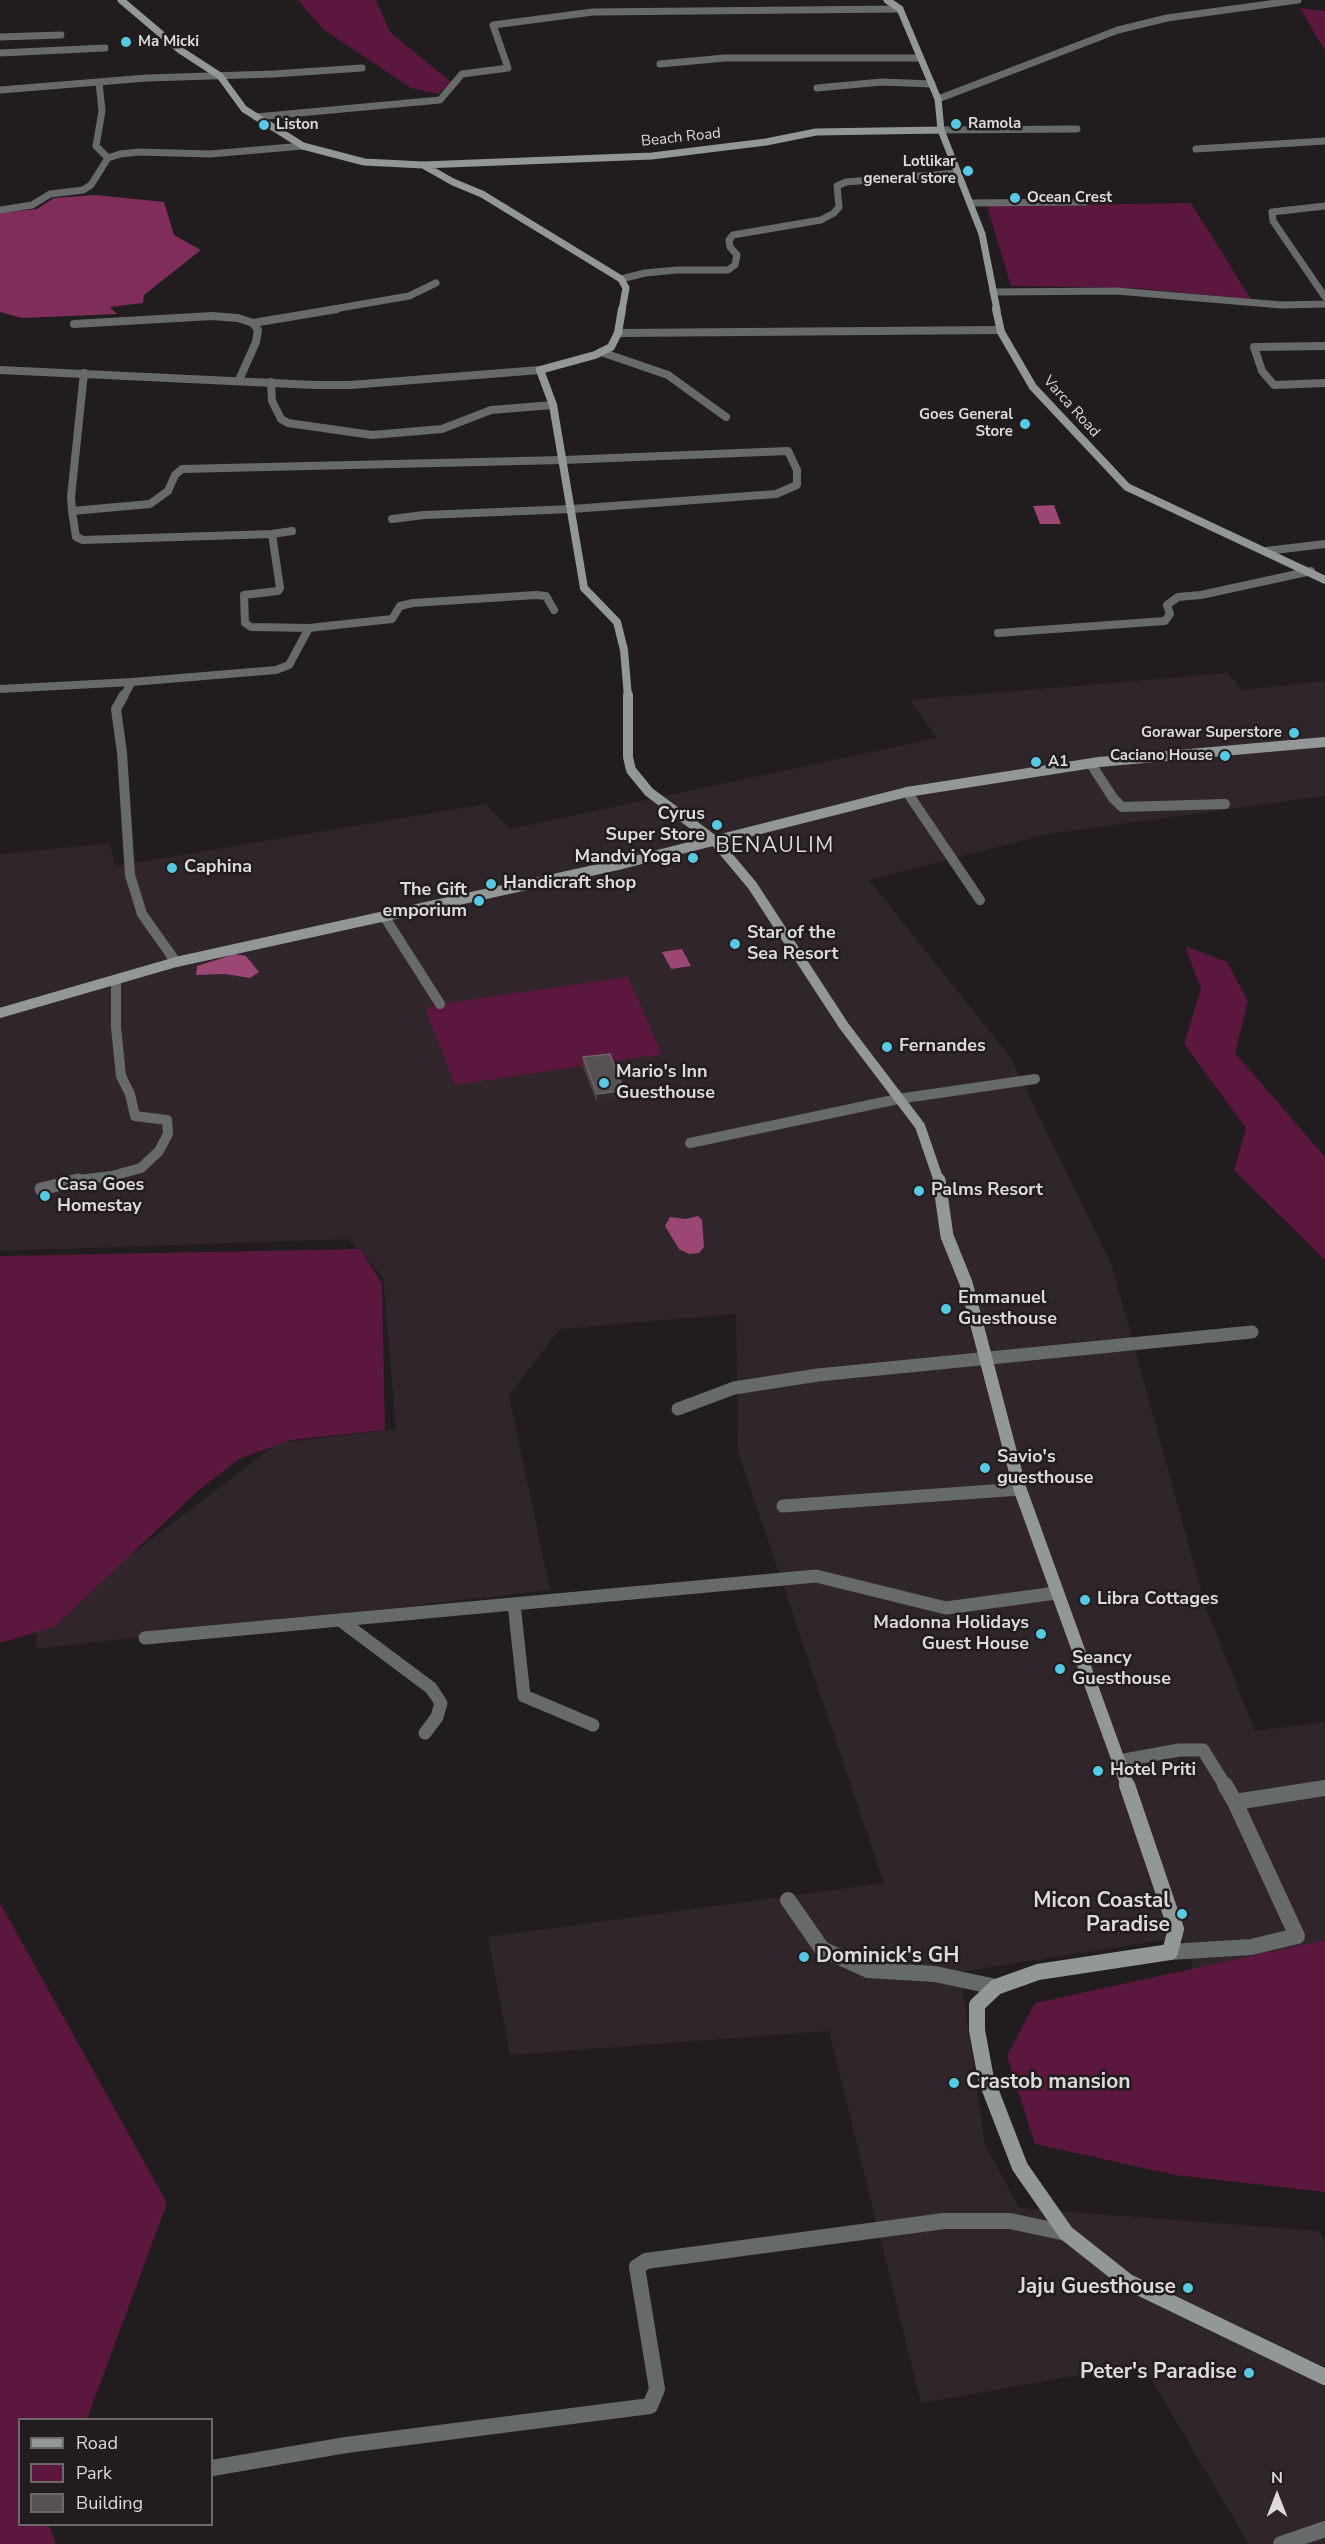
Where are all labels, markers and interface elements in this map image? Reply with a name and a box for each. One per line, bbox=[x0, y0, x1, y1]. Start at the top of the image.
place label: Ma Micki bbox=[138, 33, 199, 51]
marker: Ma Micki bbox=[119, 35, 133, 49]
place label: Ramola bbox=[968, 115, 1021, 133]
place label: Liston bbox=[276, 116, 319, 134]
marker: Ramola bbox=[949, 117, 963, 131]
marker: Liston bbox=[257, 118, 271, 132]
street label: Beach Road bbox=[640, 125, 722, 151]
place label: Lotlikar general store bbox=[864, 153, 956, 188]
marker: Lotlikar general store bbox=[961, 164, 975, 178]
place label: Ocean Crest bbox=[1027, 189, 1112, 207]
marker: Ocean Crest bbox=[1008, 191, 1022, 205]
street label: Varca Road bbox=[1039, 373, 1103, 441]
place label: Goes General Store bbox=[919, 406, 1013, 441]
marker: Goes General Store bbox=[1018, 417, 1032, 431]
place label: Gorawar Superstore bbox=[1141, 724, 1282, 742]
marker: Gorawar Superstore bbox=[1287, 726, 1301, 740]
place label: Caciano House bbox=[1110, 747, 1213, 765]
marker: Caciano House bbox=[1218, 749, 1232, 763]
place label: A1 bbox=[1048, 753, 1068, 771]
marker: A1 bbox=[1029, 755, 1043, 769]
place label: Cyrus Super Store bbox=[606, 804, 705, 846]
marker: Cyrus Super Store bbox=[710, 818, 724, 832]
district label: BENAULIM bbox=[715, 834, 835, 860]
place label: Mandvi Yoga bbox=[575, 847, 681, 869]
marker: Mandvi Yoga bbox=[686, 851, 700, 865]
place label: Caphina bbox=[184, 857, 252, 879]
marker: Caphina bbox=[165, 861, 179, 875]
place label: Handicraft shop bbox=[503, 873, 636, 895]
marker: Handicraft shop bbox=[484, 877, 498, 891]
place label: The Gift emporium bbox=[382, 880, 467, 922]
marker: The Gift emporium bbox=[472, 894, 486, 908]
place label: Star of the Sea Resort bbox=[747, 923, 838, 966]
marker: Star of the Sea Resort bbox=[728, 937, 742, 951]
place label: Fernandes bbox=[899, 1036, 986, 1058]
marker: Fernandes bbox=[880, 1040, 894, 1054]
place label: Mario's Inn Guesthouse bbox=[616, 1062, 715, 1104]
marker: Mario's Inn Guesthouse bbox=[597, 1076, 611, 1090]
place label: Casa Goes Homestay bbox=[57, 1175, 144, 1218]
place label: Palms Resort bbox=[931, 1180, 1043, 1202]
marker: Palms Resort bbox=[912, 1184, 926, 1198]
marker: Casa Goes Homestay bbox=[38, 1189, 52, 1203]
place label: Emmanuel Guesthouse bbox=[958, 1288, 1057, 1330]
marker: Emmanuel Guesthouse bbox=[939, 1302, 953, 1316]
place label: Savio's guesthouse bbox=[997, 1447, 1094, 1490]
marker: Savio's guesthouse bbox=[978, 1461, 992, 1475]
place label: Libra Cottages bbox=[1097, 1589, 1219, 1611]
marker: Libra Cottages bbox=[1078, 1593, 1092, 1607]
place label: Madonna Holidays Guest House bbox=[873, 1613, 1029, 1656]
marker: Madonna Holidays Guest House bbox=[1034, 1627, 1048, 1641]
place label: Seancy Guesthouse bbox=[1072, 1648, 1171, 1690]
marker: Seancy Guesthouse bbox=[1053, 1662, 1067, 1676]
place label: Hotel Priti bbox=[1110, 1760, 1196, 1782]
marker: Hotel Priti bbox=[1091, 1764, 1105, 1778]
place label: Micon Coastal Paradise bbox=[1033, 1889, 1170, 1939]
marker: Micon Coastal Paradise bbox=[1175, 1907, 1189, 1921]
place label: Dominick's GH bbox=[816, 1944, 959, 1970]
marker: Dominick's GH bbox=[797, 1950, 811, 1964]
place label: Crastob mansion bbox=[966, 2070, 1131, 2096]
marker: Crastob mansion bbox=[947, 2076, 961, 2090]
place label: Jaju Guesthouse bbox=[1018, 2275, 1176, 2301]
marker: Jaju Guesthouse bbox=[1181, 2281, 1195, 2295]
place label: Peter's Paradise bbox=[1080, 2360, 1237, 2386]
marker: Peter's Paradise bbox=[1242, 2366, 1256, 2380]
legend bbox=[18, 2418, 213, 2526]
text: Road bbox=[76, 2431, 118, 2455]
text: Park bbox=[76, 2461, 112, 2485]
north arrow bbox=[1247, 2466, 1307, 2526]
text: N bbox=[1271, 2467, 1283, 2489]
text: Building bbox=[76, 2491, 143, 2515]

